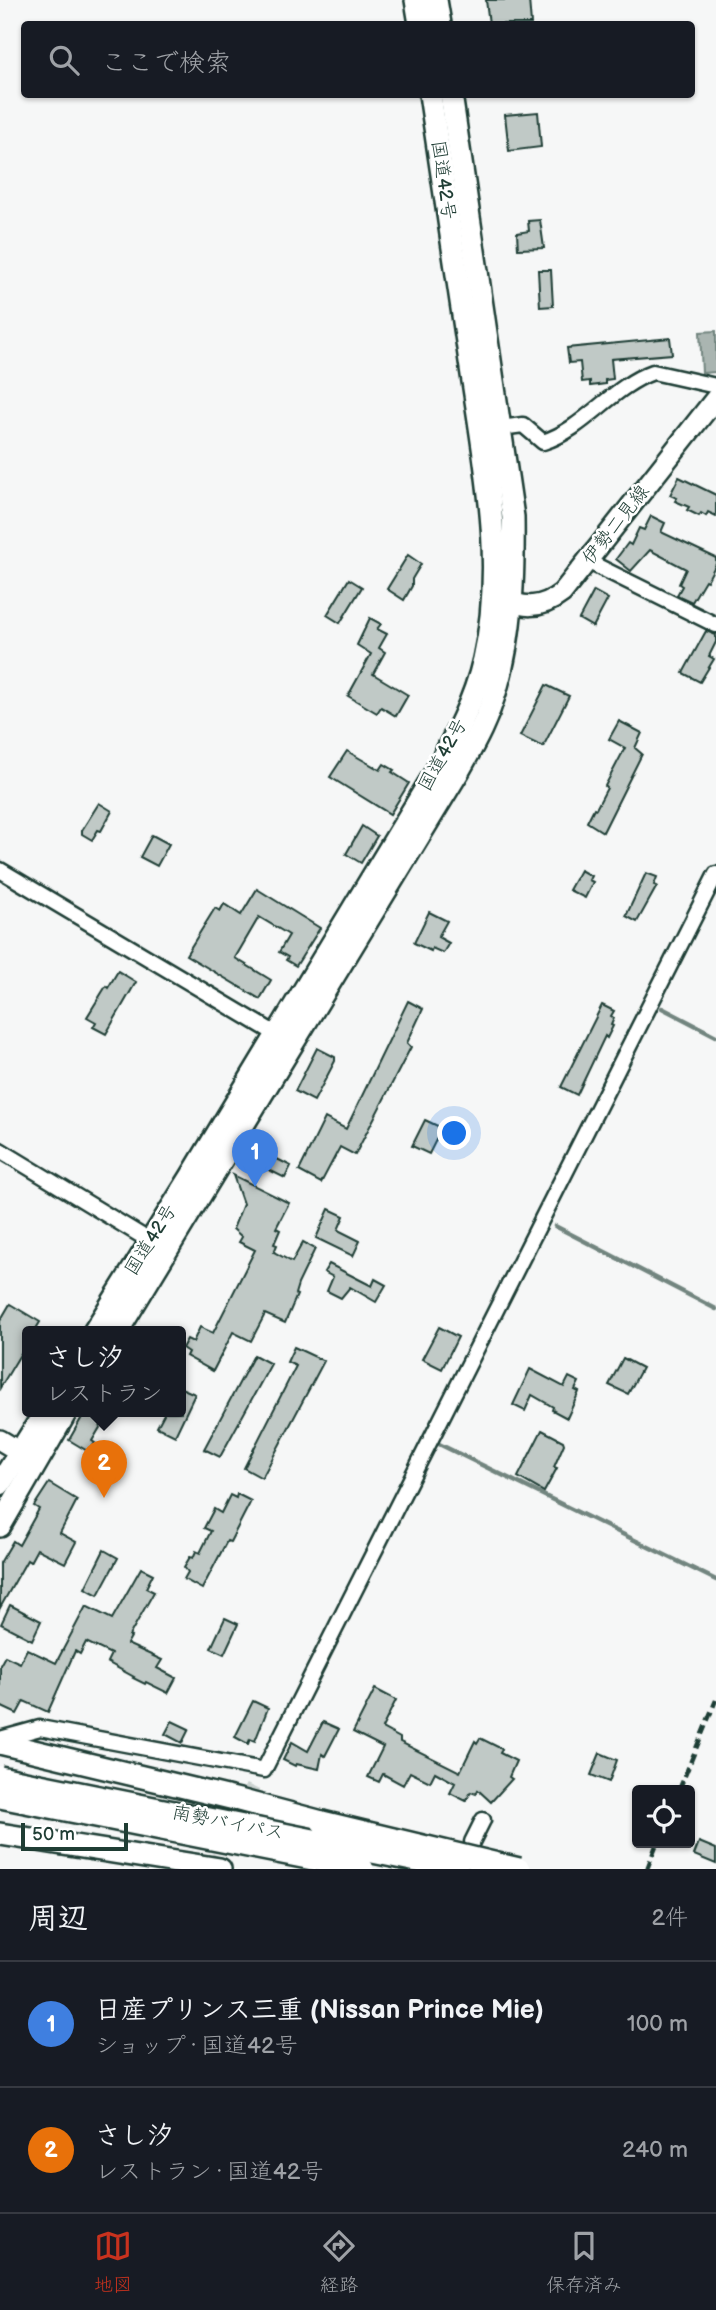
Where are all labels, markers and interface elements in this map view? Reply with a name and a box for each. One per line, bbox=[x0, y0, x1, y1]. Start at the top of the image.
search box bbox=[21, 21, 695, 98]
icon: search bbox=[45, 41, 83, 79]
text: ここで検索 bbox=[101, 48, 231, 79]
street label: 国道42号 bbox=[426, 139, 460, 221]
street label: 伊勢二見線 bbox=[578, 480, 654, 570]
street label: 国道42号 bbox=[414, 715, 472, 795]
your location bbox=[437, 1116, 471, 1150]
pin: 1 bbox=[232, 1129, 278, 1187]
street label: 国道42号 bbox=[120, 1200, 182, 1280]
popup bbox=[22, 1326, 186, 1417]
text: さし汐 bbox=[46, 1343, 124, 1374]
text: レストラン bbox=[46, 1380, 162, 1408]
pin: 2 bbox=[81, 1440, 127, 1498]
map controls bbox=[632, 1785, 695, 1848]
button: locate bbox=[632, 1785, 695, 1848]
street label: 南勢バイパス bbox=[170, 1801, 286, 1845]
scale bar bbox=[21, 1820, 128, 1852]
text: 50 m bbox=[32, 1823, 75, 1846]
text: 周辺 bbox=[28, 1901, 88, 1937]
text: 2件 bbox=[651, 1904, 688, 1932]
text: 日産プリンス三重 (Nissan Prince Mie) bbox=[95, 1995, 544, 2026]
text: 1 bbox=[46, 2010, 56, 2038]
text: 100 m bbox=[627, 2010, 688, 2038]
text: ショップ · 国道42号 bbox=[95, 2032, 298, 2060]
text: さし汐 bbox=[95, 2121, 173, 2152]
text: 2 bbox=[44, 2136, 58, 2164]
text: 240 m bbox=[622, 2136, 688, 2164]
text: レストラン · 国道42号 bbox=[95, 2158, 323, 2186]
tab: 地図 bbox=[94, 2227, 132, 2297]
tab: 経路 bbox=[320, 2227, 358, 2297]
tab: 保存済み bbox=[546, 2227, 622, 2297]

